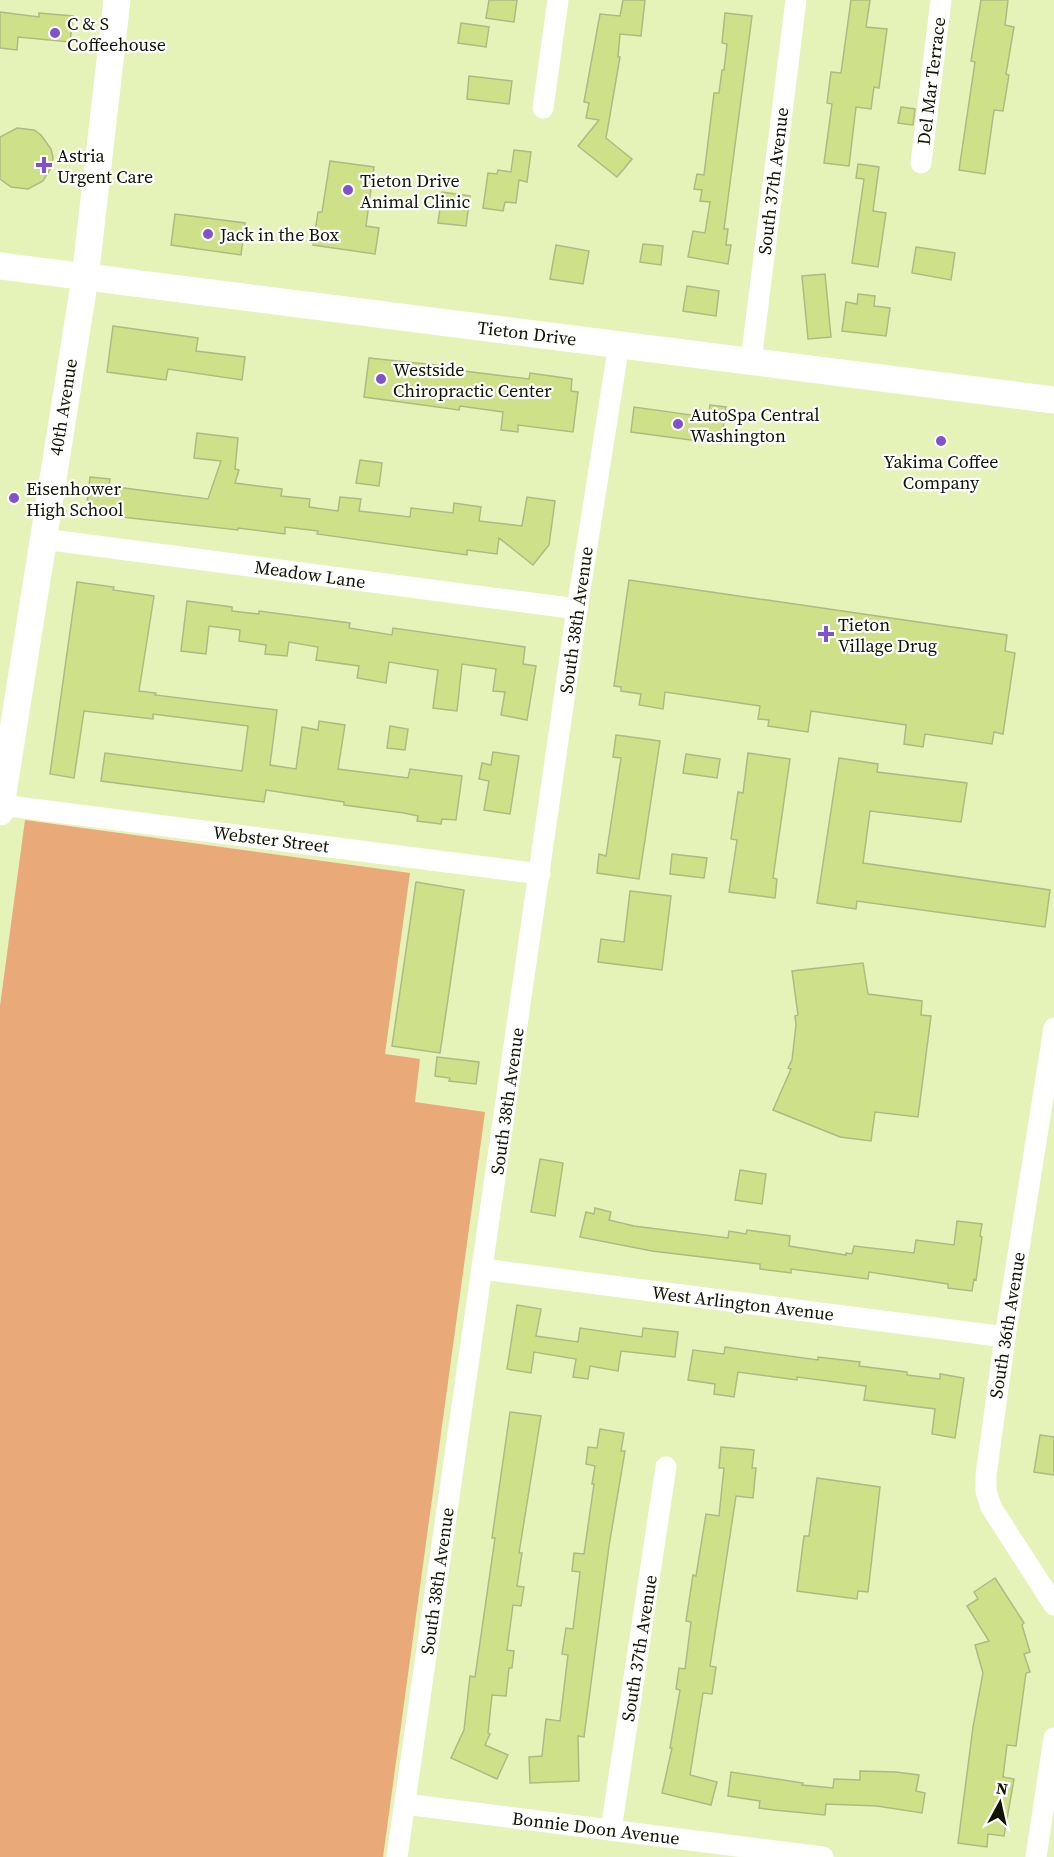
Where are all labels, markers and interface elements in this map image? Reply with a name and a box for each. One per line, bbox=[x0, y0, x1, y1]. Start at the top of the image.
place label: C & S Coffeehouse bbox=[67, 11, 166, 57]
street label: Del Mar Terrace bbox=[911, 16, 951, 146]
marker: C & S Coffeehouse bbox=[48, 26, 62, 40]
street label: South 37th Avenue bbox=[752, 106, 794, 256]
place label: Astria Urgent Care bbox=[57, 143, 153, 189]
marker: Astria Urgent Care bbox=[35, 156, 53, 174]
place label: Tieton Drive Animal Clinic bbox=[360, 168, 471, 214]
marker: Tieton Drive Animal Clinic bbox=[341, 183, 355, 197]
place label: Jack in the Box bbox=[219, 222, 339, 247]
marker: Jack in the Box bbox=[201, 227, 215, 241]
street label: Tieton Drive bbox=[476, 315, 578, 351]
street label: 40th Avenue bbox=[43, 357, 83, 457]
place label: Westside Chiropractic Center bbox=[393, 357, 552, 403]
marker: Westside Chiropractic Center bbox=[374, 372, 388, 386]
place label: AutoSpa Central Washington bbox=[690, 402, 820, 448]
marker: AutoSpa Central Washington bbox=[671, 417, 685, 431]
marker: Yakima Coffee Company bbox=[934, 434, 948, 448]
place label: Yakima Coffee Company bbox=[883, 449, 999, 495]
place label: Eisenhower High School bbox=[26, 476, 123, 522]
marker: Eisenhower High School bbox=[7, 491, 21, 505]
street label: South 38th Avenue bbox=[553, 545, 599, 695]
street label: Meadow Lane bbox=[253, 554, 367, 594]
place label: Tieton Village Drug bbox=[838, 612, 937, 658]
marker: Tieton Village Drug bbox=[819, 627, 833, 641]
street label: Webster Street bbox=[212, 819, 331, 859]
street label: South 38th Avenue bbox=[484, 1026, 530, 1176]
street label: South 36th Avenue bbox=[983, 1250, 1031, 1400]
street label: West Arlington Avenue bbox=[650, 1279, 836, 1327]
street label: South 38th Avenue bbox=[414, 1506, 460, 1656]
street label: South 37th Avenue bbox=[615, 1573, 663, 1723]
north arrow bbox=[970, 1773, 1030, 1833]
text: N bbox=[995, 1776, 1010, 1800]
street label: Bonnie Doon Avenue bbox=[511, 1805, 681, 1851]

